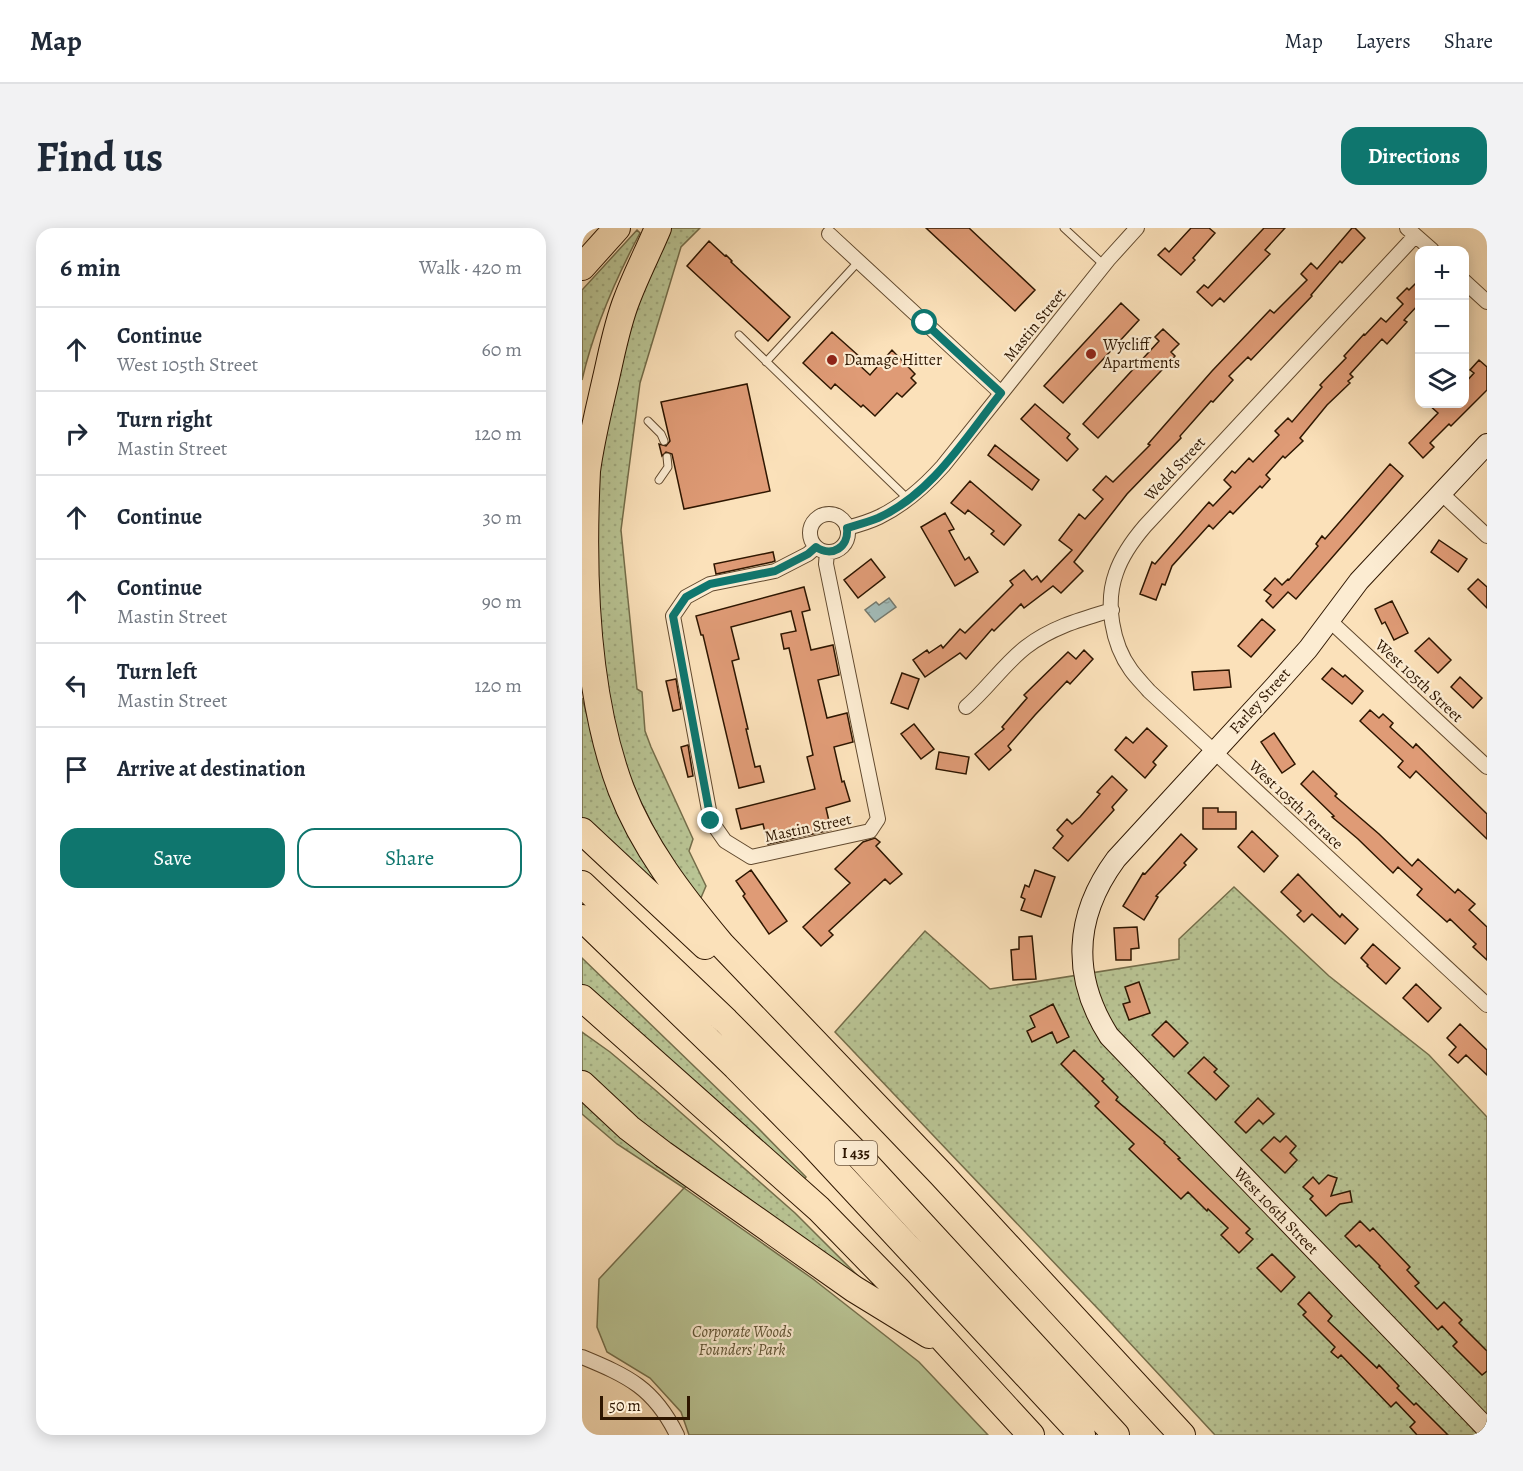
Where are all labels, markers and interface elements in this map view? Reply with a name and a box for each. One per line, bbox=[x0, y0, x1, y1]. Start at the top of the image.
text: Map bbox=[30, 22, 82, 60]
text: Map bbox=[1284, 27, 1323, 55]
text: Layers bbox=[1356, 27, 1411, 55]
text: Share bbox=[1444, 27, 1493, 55]
button: Directions bbox=[1341, 127, 1487, 185]
text: Find us bbox=[36, 128, 163, 185]
map controls bbox=[1415, 246, 1469, 408]
button: + bbox=[1415, 246, 1469, 300]
text: 6 min bbox=[60, 250, 121, 285]
text: Walk · 420 m bbox=[419, 254, 522, 281]
street label: Mastin Street bbox=[999, 284, 1071, 366]
button: − bbox=[1415, 300, 1469, 354]
route start bbox=[911, 309, 937, 335]
text: Continue bbox=[117, 321, 202, 351]
icon: ahead bbox=[60, 333, 93, 366]
place label: Wycliff Apartments bbox=[1102, 334, 1180, 374]
text: 60 m bbox=[482, 336, 522, 363]
marker: Wycliff Apartments bbox=[1084, 347, 1098, 361]
place label: Damage Hitter bbox=[844, 349, 942, 371]
text: West 105th Street bbox=[117, 351, 258, 378]
marker: Damage Hitter bbox=[825, 353, 839, 367]
button: layers bbox=[1415, 354, 1469, 408]
text: Turn right bbox=[117, 405, 213, 435]
icon: right bbox=[60, 417, 93, 450]
text: 120 m bbox=[474, 420, 522, 447]
street label: Wedd Street bbox=[1139, 432, 1211, 507]
text: Mastin Street bbox=[117, 435, 227, 462]
icon: ahead bbox=[60, 501, 93, 534]
text: Continue bbox=[117, 502, 202, 532]
text: 30 m bbox=[482, 504, 522, 531]
text: Continue bbox=[117, 573, 202, 603]
icon: ahead bbox=[60, 585, 93, 618]
text: 90 m bbox=[482, 588, 522, 615]
text: Mastin Street bbox=[117, 603, 227, 630]
street label: West 105th Street bbox=[1369, 634, 1468, 728]
text: Turn left bbox=[117, 657, 197, 687]
street label: Farley Street bbox=[1224, 663, 1296, 739]
icon: left bbox=[60, 669, 93, 702]
text: 120 m bbox=[474, 672, 522, 699]
text: Mastin Street bbox=[117, 687, 227, 714]
icon: arrive bbox=[60, 753, 93, 786]
text: Arrive at destination bbox=[117, 754, 306, 784]
street label: West 105th Terrace bbox=[1243, 755, 1348, 855]
route end bbox=[697, 807, 723, 833]
street label: Mastin Street bbox=[762, 808, 854, 848]
button: Save bbox=[60, 828, 285, 888]
button: Share bbox=[297, 828, 522, 888]
road number: I 435 bbox=[835, 1141, 877, 1165]
street label: West 106th Street bbox=[1228, 1162, 1323, 1259]
park label: Corporate Woods Founders' Park bbox=[692, 1321, 792, 1361]
scale bar bbox=[600, 1393, 690, 1420]
text: 50 m bbox=[609, 1395, 641, 1417]

